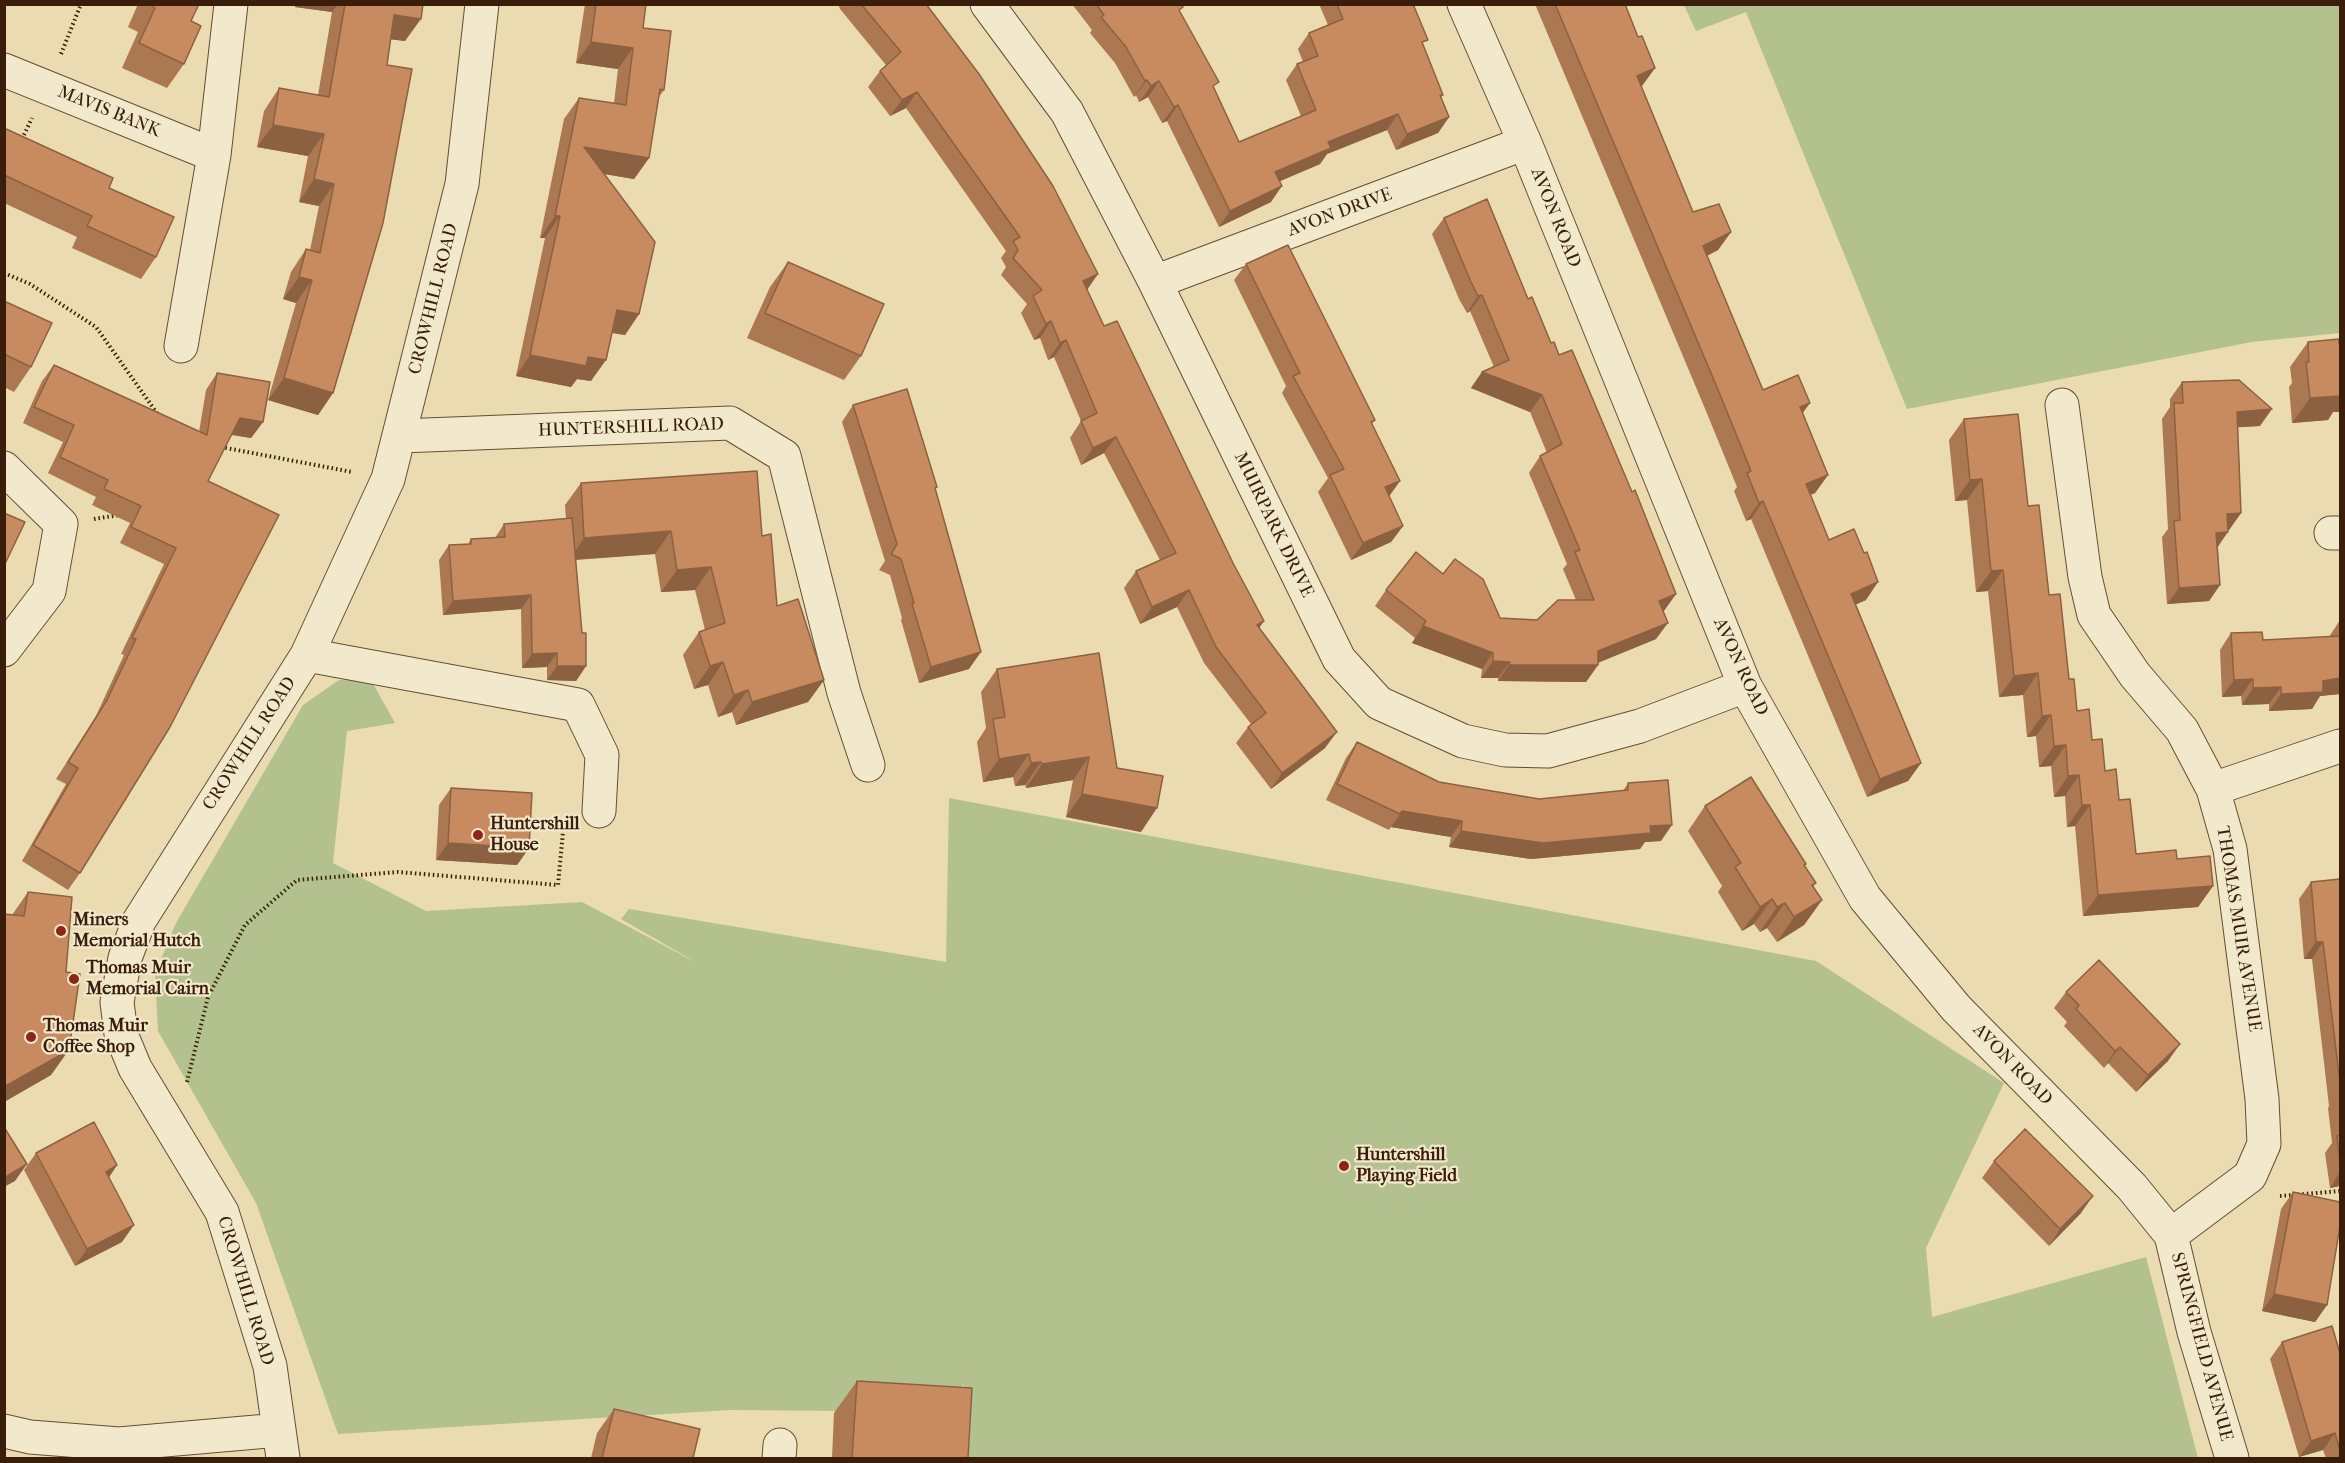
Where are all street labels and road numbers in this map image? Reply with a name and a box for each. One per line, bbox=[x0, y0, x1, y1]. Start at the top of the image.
street label: MAVIS BANK bbox=[54, 82, 164, 142]
street label: AVON ROAD bbox=[1525, 165, 1585, 271]
street label: AVON DRIVE bbox=[1285, 184, 1395, 242]
street label: CROWHILL ROAD bbox=[405, 221, 463, 377]
street label: HUNTERSHILL ROAD bbox=[538, 414, 724, 442]
street label: MUIRPARK DRIVE bbox=[1228, 449, 1318, 601]
street label: AVON ROAD bbox=[1708, 615, 1772, 719]
street label: CROWHILL ROAD bbox=[199, 673, 301, 815]
street label: THOMAS MUIR AVENUE bbox=[2211, 825, 2265, 1033]
street label: AVON ROAD bbox=[1968, 1020, 2056, 1110]
street label: CROWHILL ROAD bbox=[212, 1214, 278, 1368]
street label: SPRINGFIELD AVENUE bbox=[2165, 1250, 2237, 1444]

